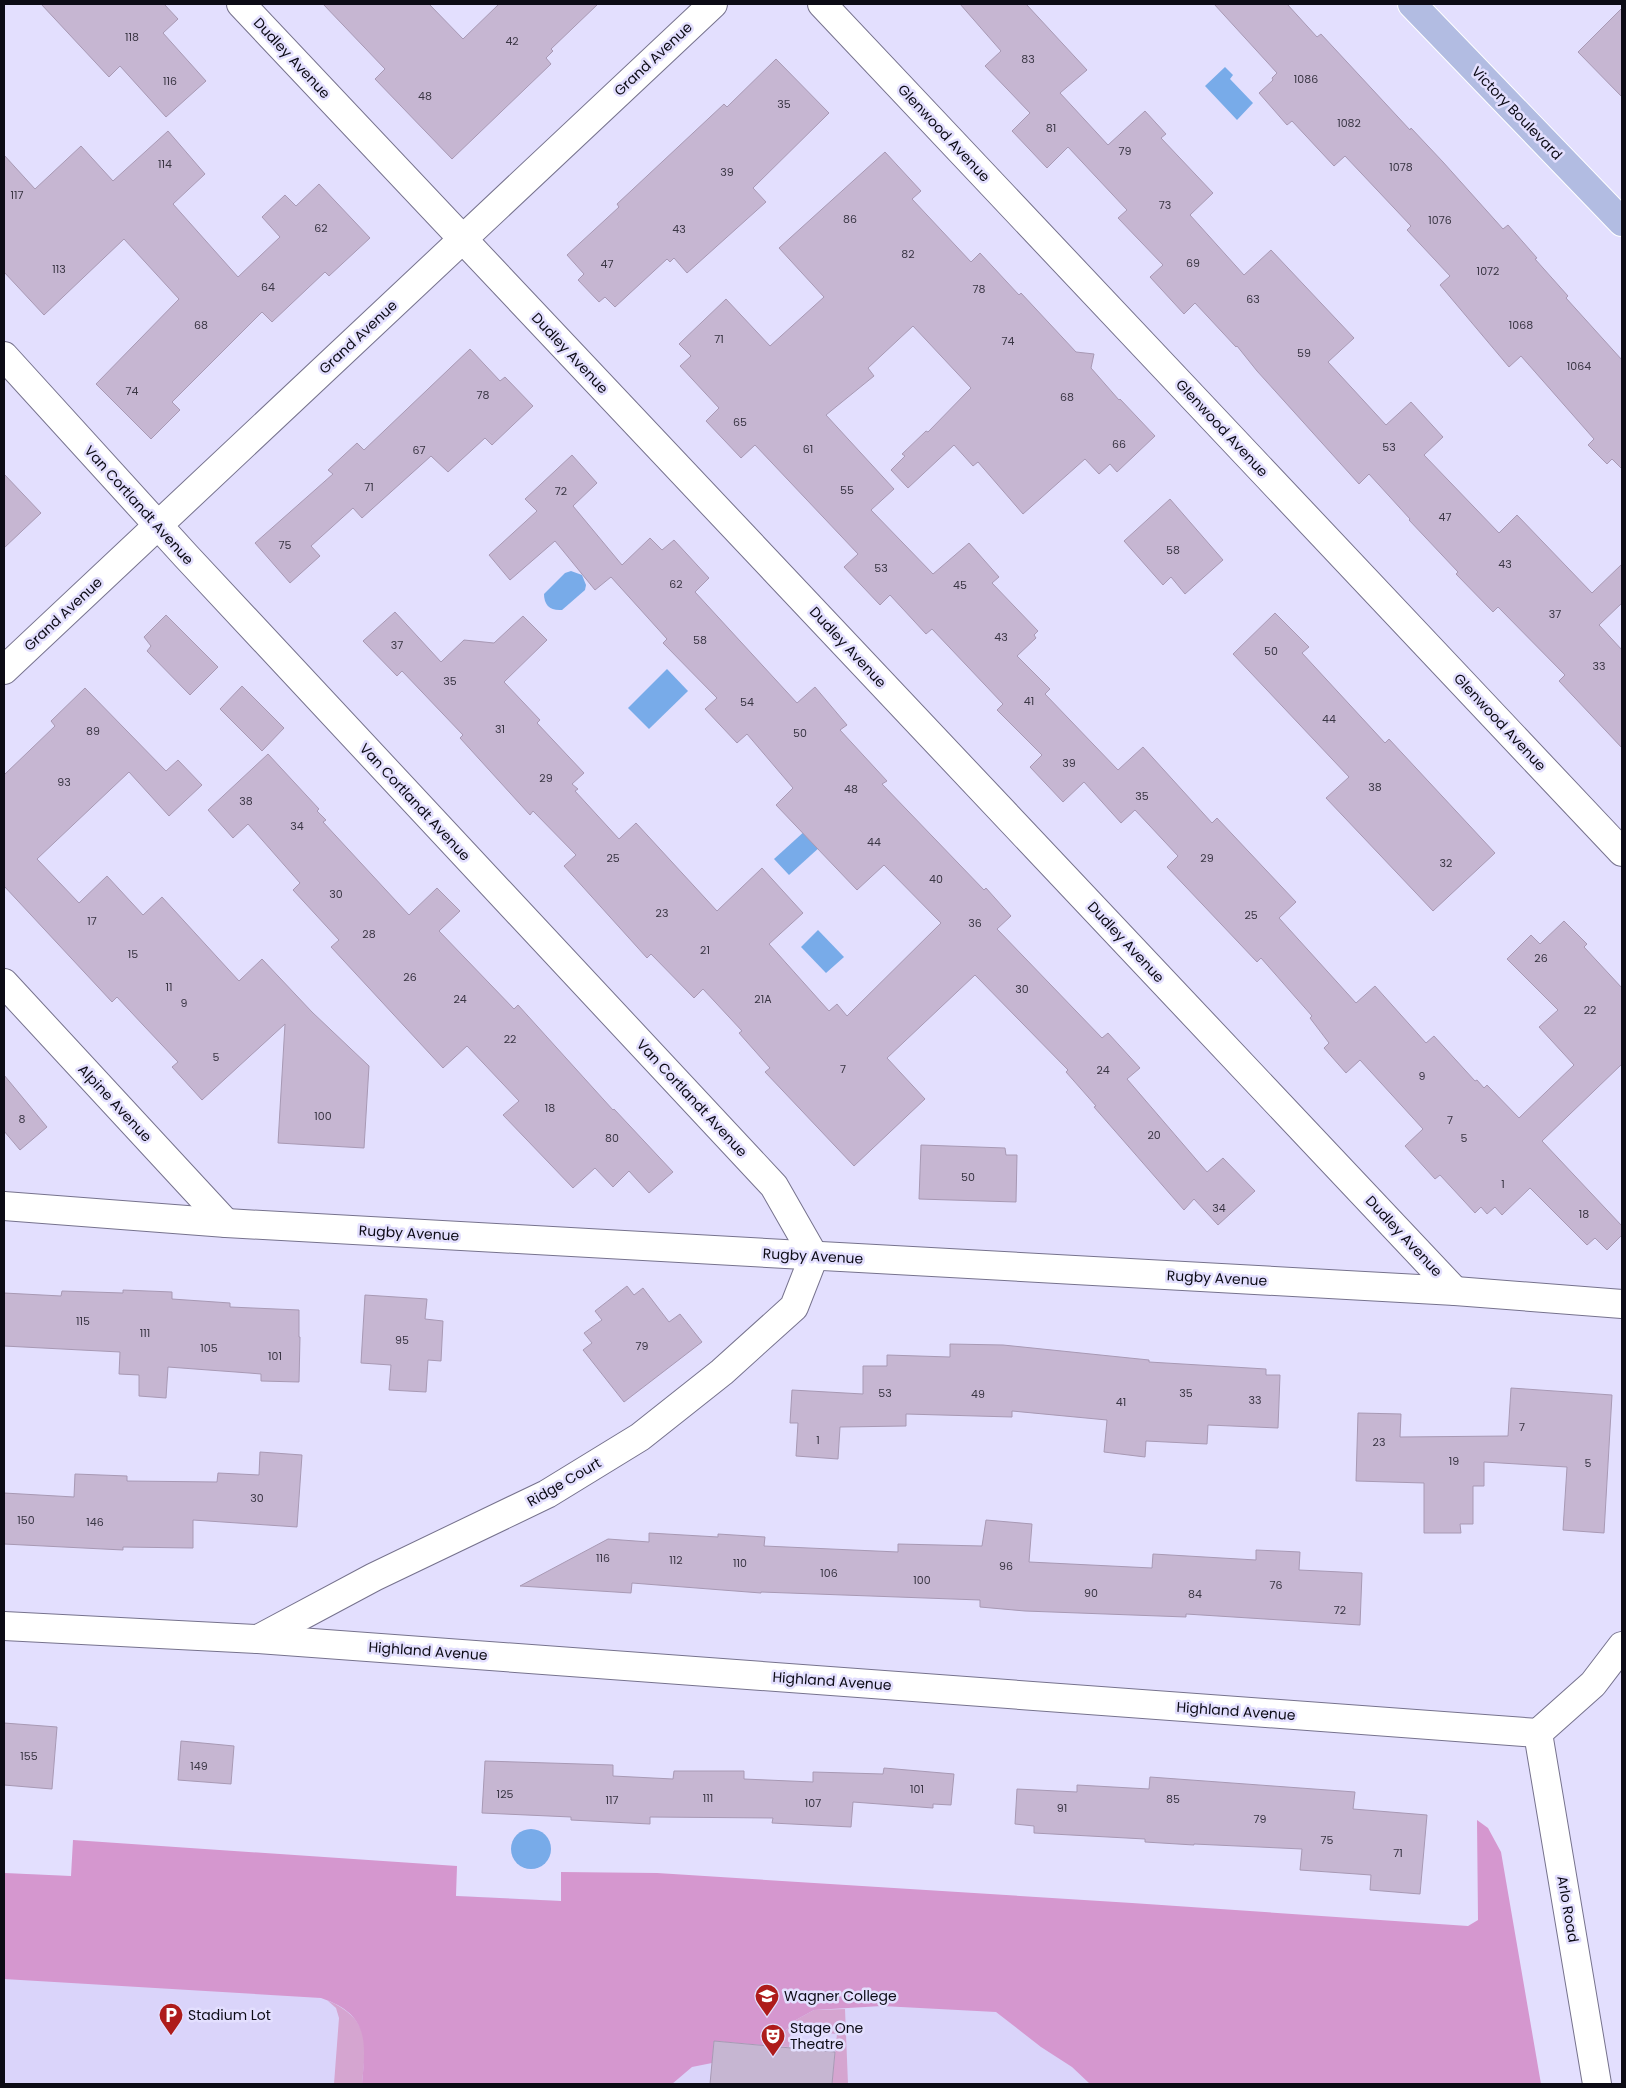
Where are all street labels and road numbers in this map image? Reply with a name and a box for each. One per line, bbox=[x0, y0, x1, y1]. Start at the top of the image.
street label: Dudley Avenue bbox=[249, 13, 335, 103]
street label: Grand Avenue bbox=[609, 17, 697, 101]
street label: Victory Boulevard bbox=[1467, 62, 1567, 164]
street label: Glenwood Avenue bbox=[893, 80, 995, 187]
street label: Grand Avenue bbox=[314, 295, 402, 379]
street label: Dudley Avenue bbox=[527, 308, 613, 398]
street label: Glenwood Avenue bbox=[1171, 375, 1273, 482]
street label: Van Cortlandt Avenue bbox=[80, 441, 198, 569]
street label: Grand Avenue bbox=[19, 572, 107, 656]
street label: Dudley Avenue bbox=[805, 602, 891, 692]
street label: Glenwood Avenue bbox=[1449, 669, 1551, 776]
street label: Van Cortlandt Avenue bbox=[355, 739, 475, 866]
street label: Dudley Avenue bbox=[1083, 897, 1169, 987]
street label: Van Cortlandt Avenue bbox=[632, 1035, 752, 1162]
street label: Alpine Avenue bbox=[74, 1060, 157, 1147]
street label: Dudley Avenue bbox=[1361, 1191, 1447, 1281]
street label: Rugby Avenue bbox=[358, 1220, 460, 1246]
street label: Rugby Avenue bbox=[762, 1243, 864, 1269]
street label: Rugby Avenue bbox=[1166, 1265, 1268, 1291]
street label: Ridge Court bbox=[523, 1453, 605, 1511]
street label: Highland Avenue bbox=[368, 1637, 488, 1665]
street label: Highland Avenue bbox=[772, 1667, 892, 1695]
street label: Highland Avenue bbox=[1176, 1697, 1296, 1725]
street label: Arlo Road bbox=[1552, 1874, 1584, 1944]

